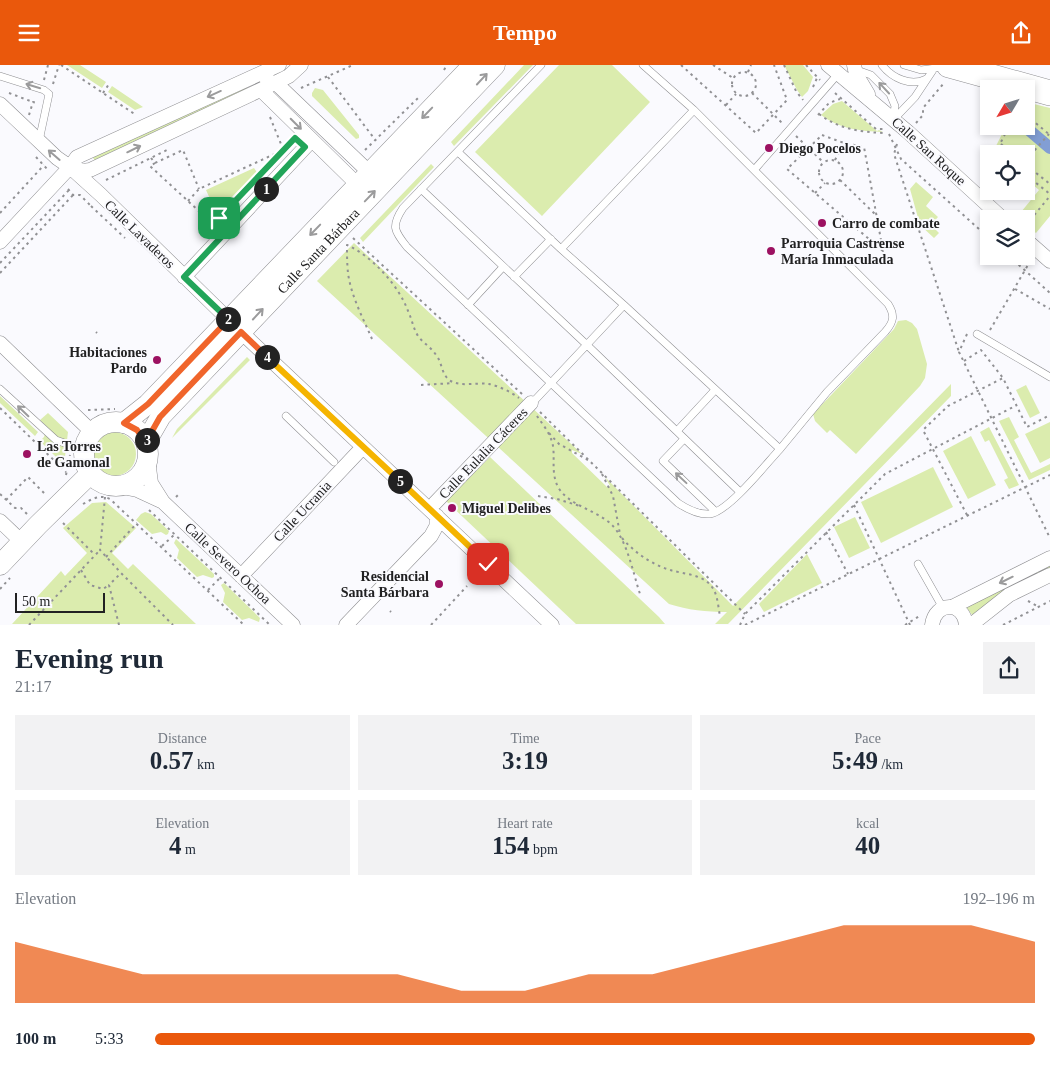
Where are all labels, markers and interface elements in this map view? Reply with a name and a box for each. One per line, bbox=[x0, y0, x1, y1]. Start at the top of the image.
icon: menu bbox=[15, 19, 43, 47]
icon: share bbox=[1007, 19, 1035, 47]
text: Tempo bbox=[493, 20, 557, 45]
one-way arrow bbox=[476, 72, 488, 85]
north arrow bbox=[980, 80, 1035, 135]
map controls bbox=[980, 80, 1035, 265]
one-way arrow bbox=[26, 81, 42, 91]
one-way arrow bbox=[878, 81, 890, 94]
one-way arrow bbox=[207, 90, 222, 100]
one-way arrow bbox=[421, 106, 433, 119]
street label: Calle San Roque bbox=[889, 114, 969, 188]
one-way arrow bbox=[290, 118, 302, 130]
place label: Diego Pocelos bbox=[779, 141, 862, 156]
marker: Diego Pocelos bbox=[763, 142, 775, 154]
one-way arrow bbox=[126, 143, 141, 153]
button: locate bbox=[980, 145, 1035, 200]
one-way arrow bbox=[48, 149, 61, 160]
pin: 1 bbox=[254, 177, 278, 201]
text: 1 bbox=[263, 182, 270, 197]
one-way arrow bbox=[364, 190, 376, 203]
street label: Calle Lavaderos bbox=[102, 197, 178, 271]
pin bbox=[198, 197, 240, 239]
icon: arrive bbox=[205, 204, 233, 232]
street label: Calle Santa Bárbara bbox=[274, 205, 363, 297]
button: layers bbox=[980, 210, 1035, 265]
place label: Carro de combate bbox=[832, 216, 940, 231]
marker: Carro de combate bbox=[816, 217, 828, 229]
one-way arrow bbox=[309, 224, 321, 236]
place label: Parroquia Castrense María Inmaculada bbox=[781, 236, 905, 267]
marker: Parroquia Castrense María Inmaculada bbox=[765, 245, 777, 257]
pin: 2 bbox=[216, 307, 240, 331]
one-way arrow bbox=[252, 308, 264, 320]
text: 2 bbox=[225, 312, 232, 327]
place label: Habitaciones Pardo bbox=[69, 345, 148, 376]
pin: 4 bbox=[254, 345, 280, 369]
text: 4 bbox=[264, 350, 271, 365]
marker: Habitaciones Pardo bbox=[151, 354, 163, 366]
one-way arrow bbox=[17, 405, 29, 417]
street label: Calle Eulalia Cáceres bbox=[436, 405, 531, 502]
pin: 3 bbox=[134, 427, 160, 453]
text: 3 bbox=[144, 433, 151, 448]
place label: Las Torres de Gamonal bbox=[37, 439, 110, 470]
marker: Las Torres de Gamonal bbox=[21, 448, 33, 460]
pin: 5 bbox=[388, 469, 412, 493]
one-way arrow bbox=[674, 472, 687, 484]
text: 5 bbox=[397, 474, 404, 489]
street label: Calle Ucrania bbox=[271, 477, 335, 545]
place label: Miguel Delibes bbox=[462, 501, 552, 516]
marker: Miguel Delibes bbox=[446, 502, 458, 514]
street label: Calle Severo Ochoa bbox=[182, 520, 274, 608]
pin bbox=[467, 543, 509, 585]
icon: check bbox=[474, 550, 502, 578]
place label: Residencial Santa Bárbara bbox=[341, 569, 429, 600]
one-way arrow bbox=[999, 575, 1014, 585]
marker: Residencial Santa Bárbara bbox=[433, 578, 445, 590]
scale bar bbox=[15, 589, 105, 613]
text: 50 m bbox=[22, 594, 50, 609]
button: share bbox=[983, 642, 1035, 694]
text: Evening run bbox=[15, 643, 164, 674]
text: 21:17 bbox=[15, 678, 51, 695]
text: Distance bbox=[158, 731, 207, 746]
text: Time bbox=[510, 731, 540, 746]
text: Pace bbox=[854, 731, 881, 746]
text: 0.57 bbox=[150, 747, 194, 774]
text: 3:19 bbox=[502, 747, 548, 774]
text: 5:49 bbox=[832, 747, 878, 774]
text: km bbox=[194, 757, 215, 772]
text: /km bbox=[878, 757, 903, 772]
text: Elevation bbox=[156, 816, 209, 831]
text: Heart rate bbox=[497, 816, 553, 831]
text: kcal bbox=[856, 816, 879, 831]
text: 4 bbox=[169, 832, 181, 859]
text: 154 bbox=[492, 832, 530, 859]
text: 40 bbox=[855, 832, 880, 859]
text: m bbox=[181, 842, 196, 857]
text: bpm bbox=[530, 842, 558, 857]
text: Elevation bbox=[15, 890, 76, 907]
text: 192–196 m bbox=[963, 890, 1035, 907]
text: 100 m bbox=[15, 1030, 56, 1047]
text: 5:33 bbox=[95, 1030, 123, 1047]

